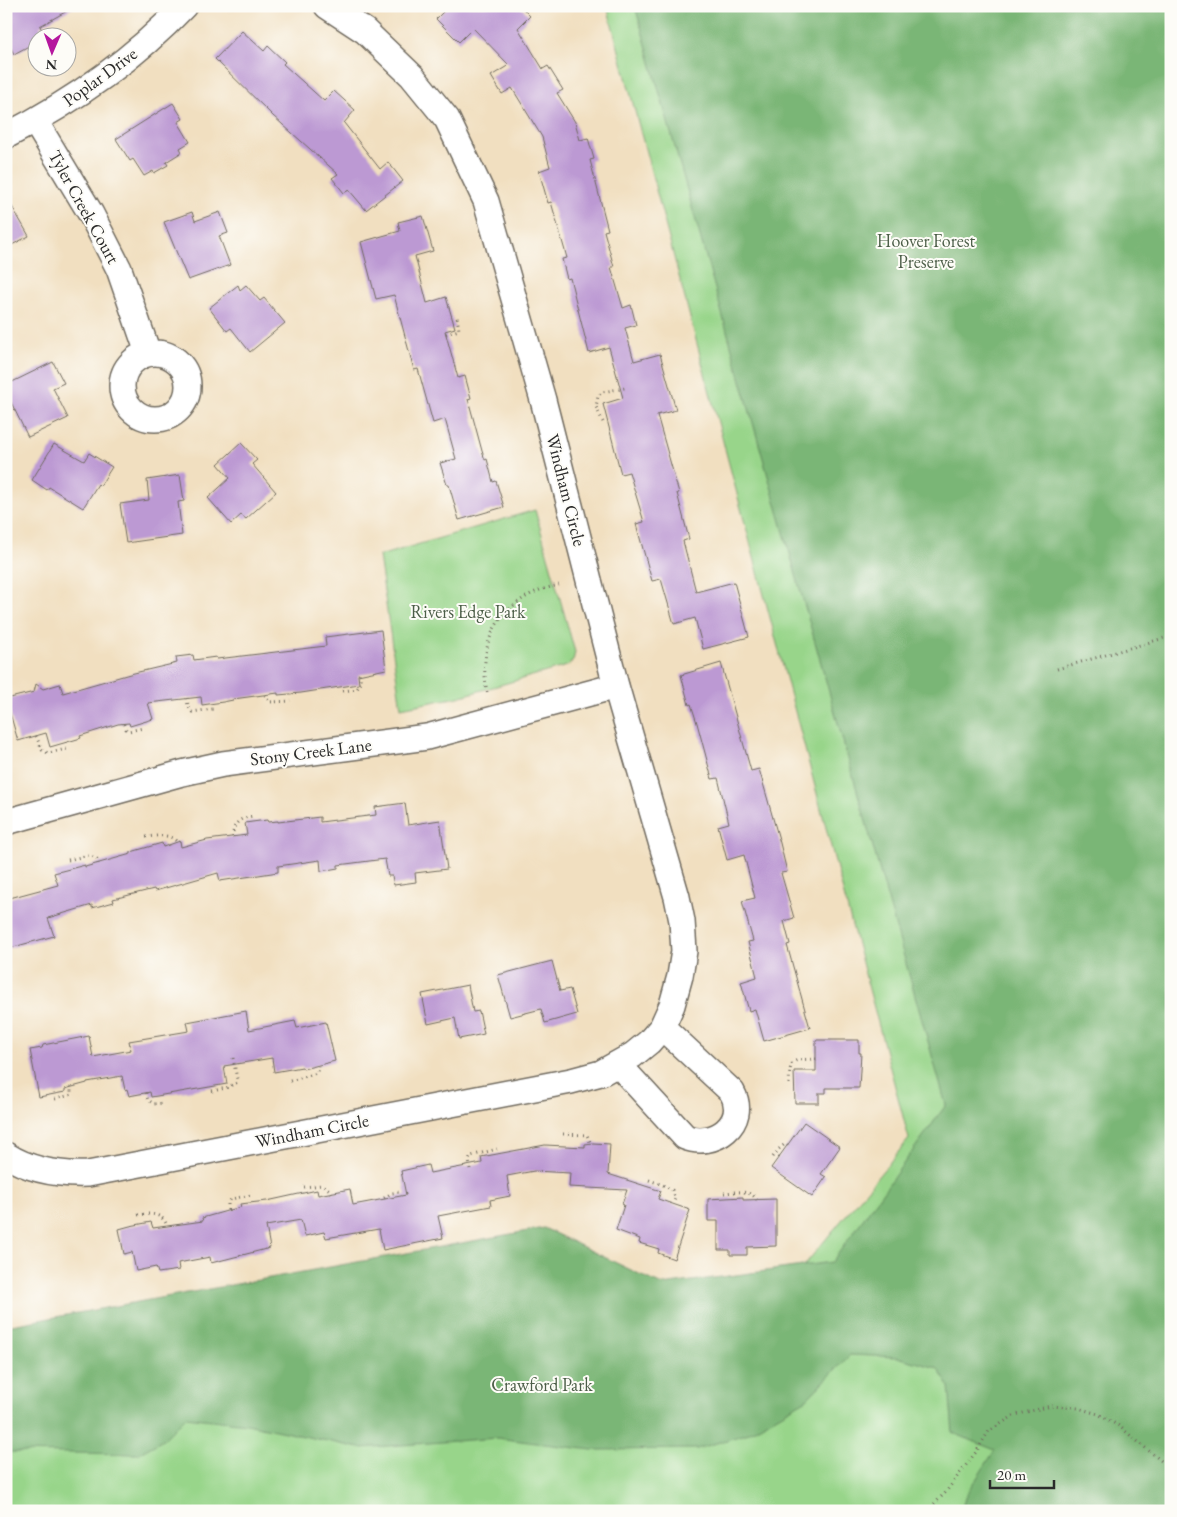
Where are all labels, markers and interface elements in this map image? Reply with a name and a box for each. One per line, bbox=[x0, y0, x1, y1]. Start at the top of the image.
north arrow bbox=[28, 28, 78, 78]
street label: Poplar Drive bbox=[58, 42, 141, 111]
text: N bbox=[45, 56, 58, 74]
street label: Tyler Creek Court bbox=[44, 146, 125, 268]
park label: Hoover Forest Preserve bbox=[877, 229, 975, 273]
street label: Windham Circle bbox=[541, 431, 592, 548]
park label: Rivers Edge Park bbox=[410, 600, 526, 623]
street label: Stony Creek Lane bbox=[249, 733, 373, 770]
street label: Windham Circle bbox=[253, 1108, 371, 1153]
park label: Crawford Park bbox=[491, 1373, 593, 1396]
scale bar bbox=[990, 1457, 1053, 1489]
text: 20 m bbox=[997, 1465, 1026, 1484]

